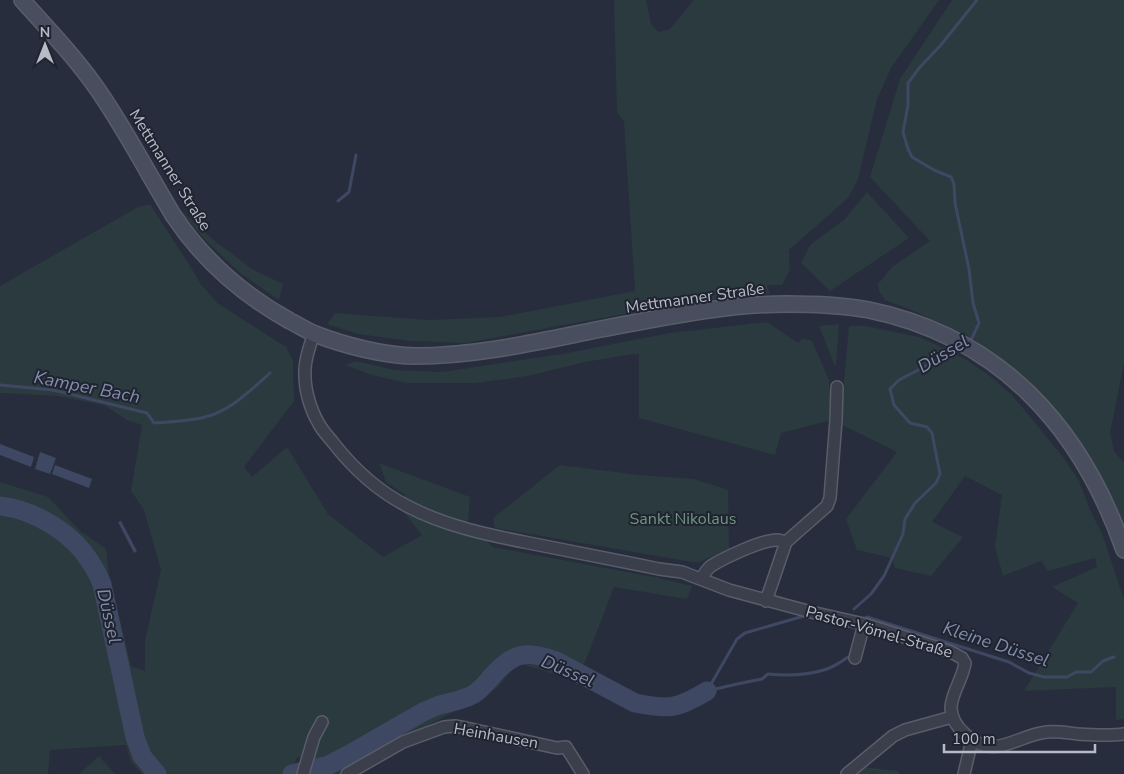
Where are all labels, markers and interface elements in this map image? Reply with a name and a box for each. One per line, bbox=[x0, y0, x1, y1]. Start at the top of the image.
north arrow bbox=[20, 20, 70, 70]
text: N bbox=[40, 23, 50, 42]
street label: Mettmanner Straße bbox=[124, 105, 216, 235]
street label: Mettmanner Straße bbox=[624, 277, 766, 319]
water label: Düssel bbox=[913, 329, 973, 379]
water label: Kamper Bach bbox=[32, 365, 142, 409]
park label: Sankt Nikolaus bbox=[629, 508, 737, 530]
water label: Düssel bbox=[91, 586, 127, 646]
street label: Pastor-Vömel-Straße bbox=[803, 601, 955, 663]
water label: Kleine Düssel bbox=[940, 616, 1052, 672]
water label: Düssel bbox=[538, 649, 598, 693]
street label: Heinhausen bbox=[452, 718, 540, 754]
scale bar bbox=[944, 722, 1095, 754]
text: 100 m bbox=[952, 729, 996, 749]

